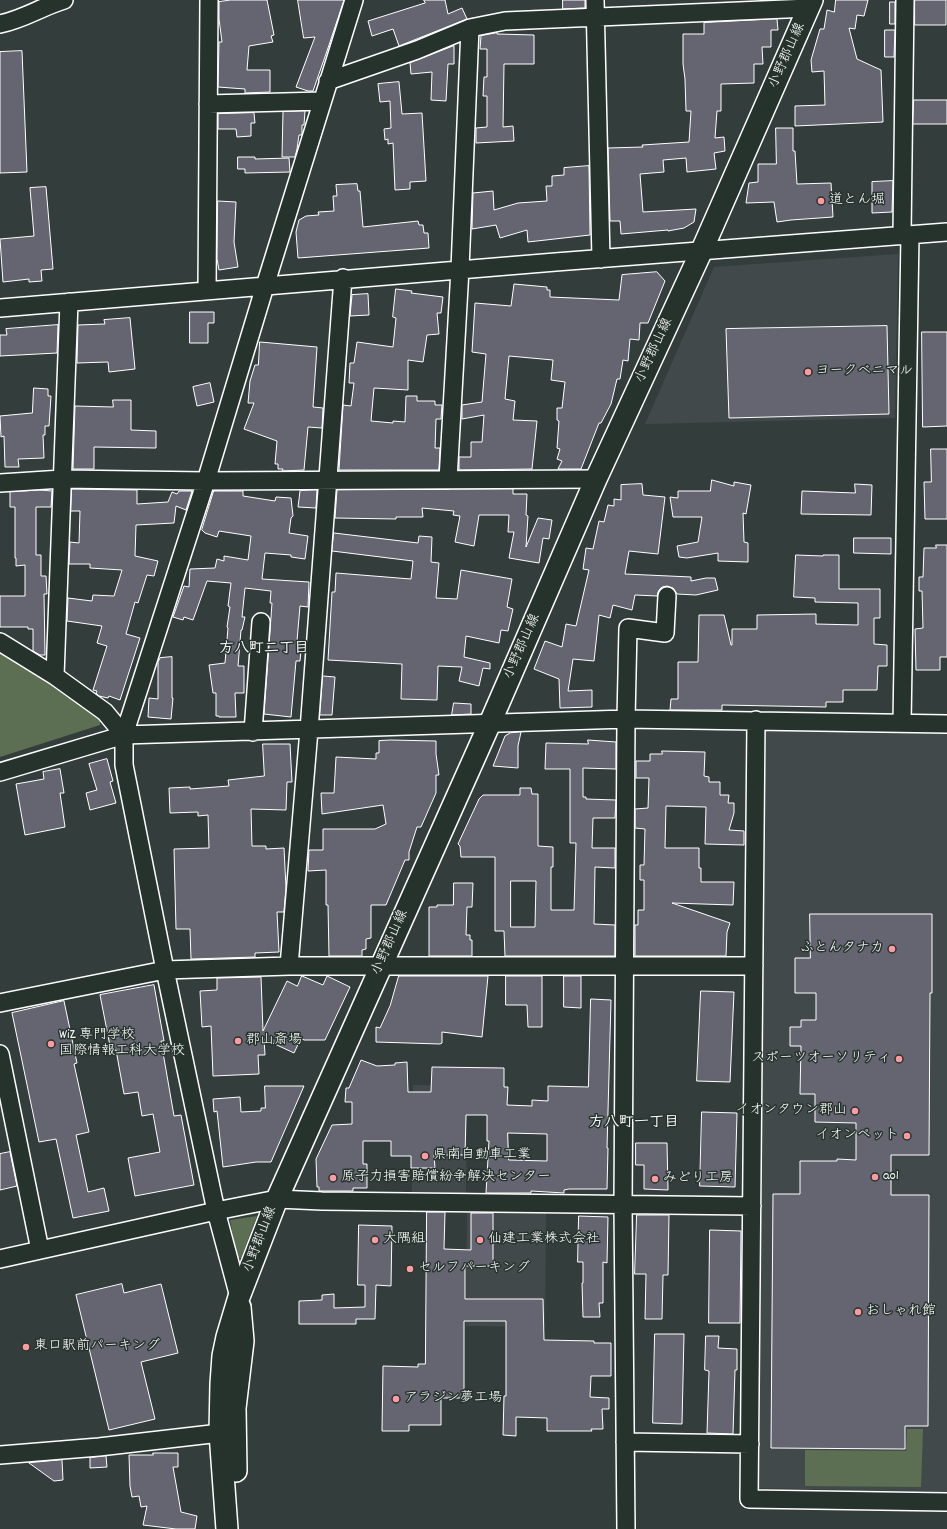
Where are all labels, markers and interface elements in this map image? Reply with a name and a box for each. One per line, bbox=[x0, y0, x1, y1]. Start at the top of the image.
street label: 小野郡山線 bbox=[766, 21, 810, 91]
place label: 道とん堀 bbox=[829, 193, 885, 209]
marker: 道とん堀 bbox=[816, 196, 826, 206]
street label: 小野郡山線 bbox=[633, 316, 677, 386]
place label: ヨークベニマル bbox=[816, 364, 913, 380]
marker: ヨークベニマル bbox=[803, 367, 813, 377]
street label: 小野郡山線 bbox=[501, 612, 545, 682]
district label: 方八町二丁目 bbox=[219, 641, 309, 659]
street label: 小野郡山線 bbox=[369, 908, 413, 978]
place label: ふとんタナカ bbox=[800, 941, 884, 957]
marker: ふとんタナカ bbox=[887, 944, 897, 954]
place label: WiZ 専門学校 国際情報工科大学校 bbox=[59, 1028, 185, 1060]
place label: 郡山斎場 bbox=[246, 1033, 302, 1049]
marker: 郡山斎場 bbox=[233, 1036, 243, 1046]
marker: WiZ 専門学校 国際情報工科大学校 bbox=[46, 1039, 56, 1049]
place label: スポーツオーソリティ bbox=[751, 1051, 891, 1067]
marker: スポーツオーソリティ bbox=[894, 1054, 904, 1064]
place label: イオンタウン郡山 bbox=[735, 1103, 847, 1119]
marker: イオンタウン郡山 bbox=[850, 1106, 860, 1116]
district label: 方八町一丁目 bbox=[589, 1115, 679, 1133]
place label: イオンペット bbox=[815, 1128, 899, 1144]
marker: イオンペット bbox=[902, 1131, 912, 1141]
place label: 県南自動車工業 bbox=[433, 1148, 531, 1164]
marker: 県南自動車工業 bbox=[420, 1151, 430, 1161]
place label: ao1 bbox=[883, 1169, 899, 1185]
place label: 原子力損害賠償紛争解決センター bbox=[341, 1170, 551, 1186]
place label: みどり工房 bbox=[663, 1171, 733, 1187]
marker: ao1 bbox=[870, 1172, 880, 1182]
marker: 原子力損害賠償紛争解決センター bbox=[328, 1173, 338, 1183]
marker: みどり工房 bbox=[650, 1174, 660, 1184]
street label: 小野郡山線 bbox=[241, 1204, 281, 1276]
place label: 大隅組 bbox=[383, 1232, 425, 1248]
place label: 仙建工業株式会社 bbox=[488, 1232, 600, 1248]
marker: 大隅組 bbox=[370, 1235, 380, 1245]
marker: 仙建工業株式会社 bbox=[475, 1235, 485, 1245]
place label: セルフパーキング bbox=[418, 1261, 530, 1277]
marker: セルフパーキング bbox=[405, 1264, 415, 1274]
place label: おしゃれ館 bbox=[866, 1304, 936, 1320]
marker: おしゃれ館 bbox=[853, 1307, 863, 1317]
place label: 東口駅前パーキング bbox=[34, 1339, 160, 1355]
marker: 東口駅前パーキング bbox=[21, 1342, 31, 1352]
place label: アラジン夢工場 bbox=[404, 1391, 502, 1407]
marker: アラジン夢工場 bbox=[391, 1394, 401, 1404]

